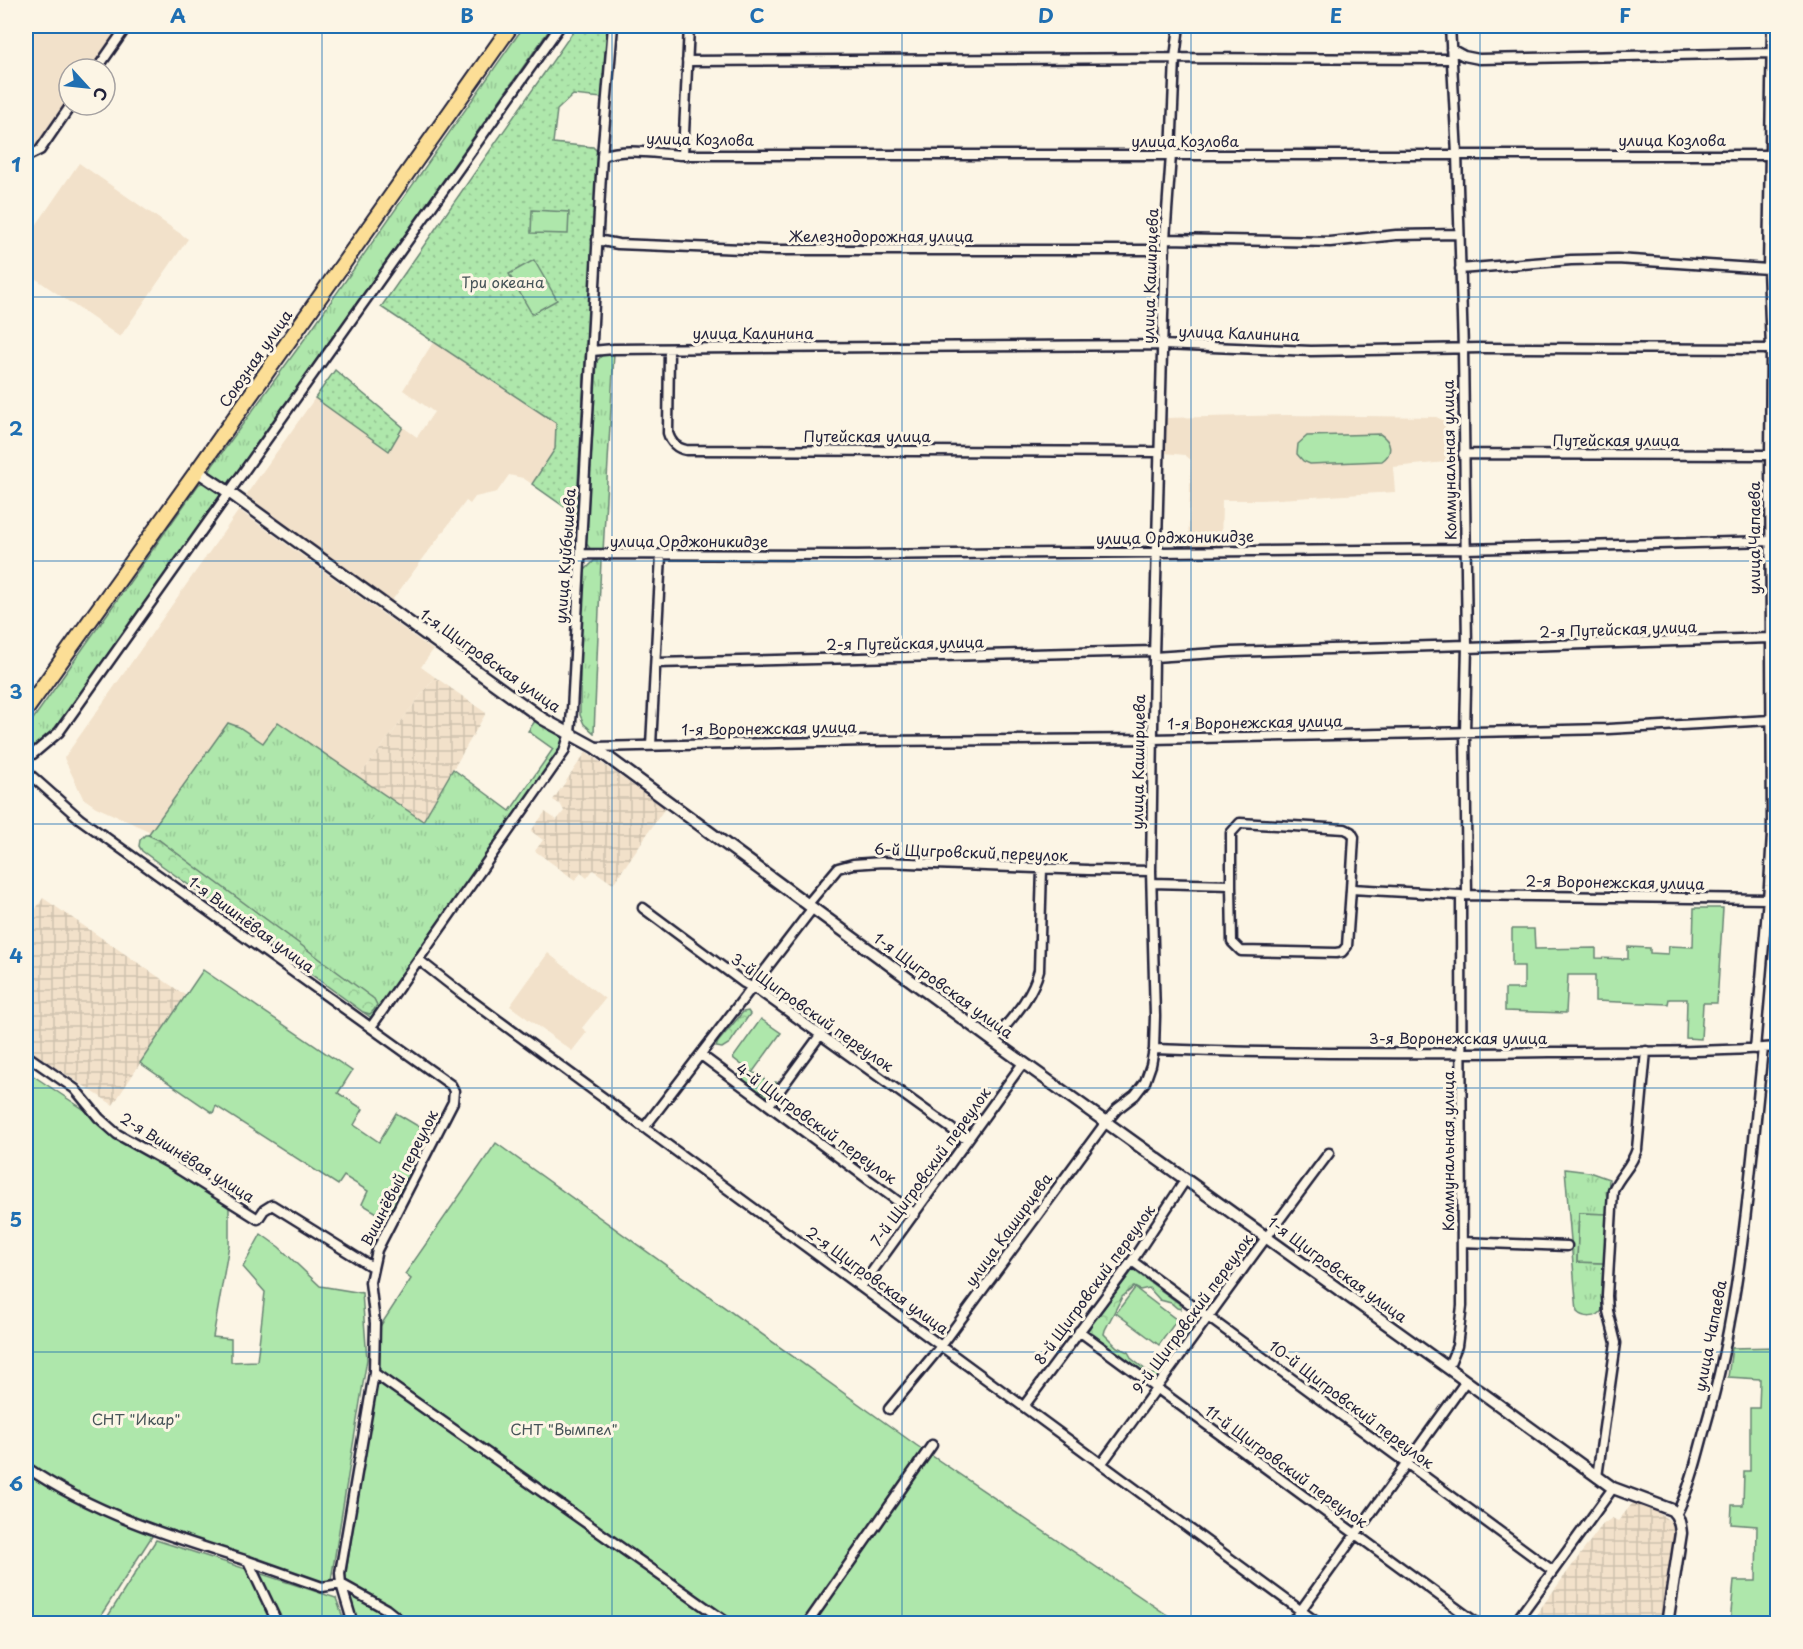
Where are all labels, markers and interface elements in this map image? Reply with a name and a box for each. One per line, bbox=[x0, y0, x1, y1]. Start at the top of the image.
text: A bbox=[170, 0, 186, 30]
text: B bbox=[460, 0, 474, 30]
text: C bbox=[749, 0, 765, 30]
text: D bbox=[1038, 0, 1054, 30]
text: E bbox=[1330, 0, 1342, 30]
text: F bbox=[1619, 0, 1631, 30]
north arrow bbox=[57, 57, 117, 117]
text: С bbox=[88, 83, 115, 105]
street label: улица Козлова bbox=[646, 126, 755, 151]
street label: улица Козлова bbox=[1618, 128, 1727, 151]
street label: улица Козлова bbox=[1131, 129, 1240, 152]
text: 1 bbox=[11, 149, 21, 179]
street label: улица Каширцева bbox=[1136, 207, 1163, 344]
street label: Железнодорожная улица bbox=[788, 224, 974, 247]
park label: Три океана bbox=[462, 270, 545, 293]
street label: Союзная улица bbox=[212, 304, 297, 412]
street label: улица Калинина bbox=[1178, 319, 1301, 346]
street label: улица Калинина bbox=[692, 321, 814, 344]
street label: Коммунальная улица bbox=[1436, 379, 1461, 540]
text: 2 bbox=[9, 413, 23, 443]
street label: Путейская улица bbox=[803, 424, 931, 447]
street label: Путейская улица bbox=[1552, 428, 1680, 451]
street label: улица Чапаева bbox=[1742, 481, 1765, 595]
street label: улица Куйбышева bbox=[548, 487, 581, 624]
street label: улица Орджоникидзе bbox=[1096, 524, 1254, 549]
street label: улица Орджоникидзе bbox=[610, 529, 768, 552]
street label: 1-я Щигровская улица bbox=[416, 602, 566, 718]
street label: 2-я Путейская улица bbox=[1539, 614, 1698, 643]
street label: 2-я Путейская улица bbox=[826, 630, 984, 655]
text: 3 bbox=[9, 676, 23, 706]
street label: улица Каширцева bbox=[1125, 693, 1150, 830]
street label: 1-я Воронежская улица bbox=[1167, 708, 1343, 735]
street label: 1-я Воронежская улица bbox=[681, 714, 857, 741]
street label: 6-й Щигровский переулок bbox=[873, 837, 1069, 866]
street label: 2-я Воронежская улица bbox=[1525, 868, 1705, 895]
street label: 1-я Вишнёвая улица bbox=[184, 870, 320, 978]
street label: 1-я Щигровская улица bbox=[869, 926, 1019, 1044]
text: 4 bbox=[9, 940, 23, 970]
street label: 3-й Щигровский переулок bbox=[727, 947, 899, 1077]
street label: 3-я Воронежская улица bbox=[1369, 1026, 1548, 1049]
street label: 4-й Щигровский переулок bbox=[732, 1057, 902, 1189]
street label: Коммунальная улица bbox=[1436, 1070, 1459, 1231]
street label: 7-й Щигровский переулок bbox=[864, 1082, 996, 1250]
street label: Вишнёвый переулок bbox=[354, 1105, 443, 1250]
street label: 2-я Вишнёвая улица bbox=[116, 1106, 260, 1208]
street label: улица Каширцева bbox=[959, 1167, 1057, 1291]
street label: 8-й Щигровский переулок bbox=[1028, 1199, 1160, 1369]
text: 5 bbox=[10, 1204, 22, 1234]
street label: 1-я Щигровская улица bbox=[1263, 1210, 1413, 1328]
street label: 2-я Щигровская улица bbox=[802, 1220, 954, 1340]
street label: 9-й Щигровский переулок bbox=[1126, 1228, 1258, 1398]
street label: улица Чапаева bbox=[1687, 1277, 1732, 1393]
street label: 10-й Щигровский переулок bbox=[1264, 1334, 1439, 1474]
street label: 11-й Щигровский переулок bbox=[1201, 1399, 1373, 1533]
park label: СНТ "Икар" bbox=[92, 1407, 180, 1430]
park label: СНТ "Вымпел" bbox=[510, 1417, 618, 1440]
text: 6 bbox=[9, 1468, 23, 1498]

